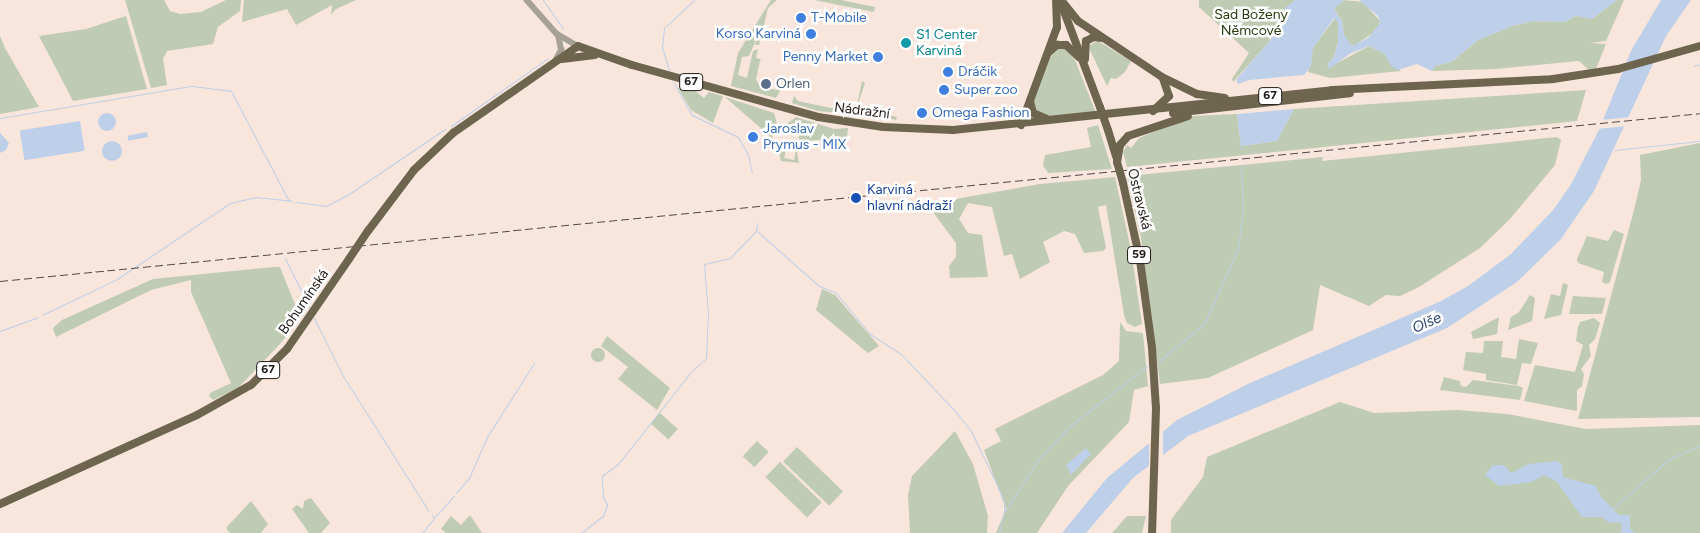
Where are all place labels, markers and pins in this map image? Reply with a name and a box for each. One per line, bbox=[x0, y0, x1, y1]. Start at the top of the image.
place label: T-Mobile bbox=[811, 10, 867, 26]
marker: T-Mobile bbox=[795, 12, 807, 24]
place label: Korso Karviná bbox=[716, 26, 801, 42]
place label: S1 Center Karviná bbox=[916, 27, 977, 59]
marker: Korso Karviná bbox=[805, 28, 817, 40]
marker: S1 Center Karviná bbox=[900, 37, 912, 49]
place label: Penny Market bbox=[783, 49, 868, 65]
marker: Penny Market bbox=[872, 51, 884, 63]
place label: Dráčik bbox=[958, 64, 997, 80]
marker: Dráčik bbox=[942, 66, 954, 78]
place label: Orlen bbox=[776, 76, 810, 92]
marker: Orlen bbox=[760, 78, 772, 90]
place label: Super zoo bbox=[954, 82, 1018, 98]
marker: Super zoo bbox=[938, 84, 950, 96]
place label: Omega Fashion bbox=[932, 105, 1029, 121]
marker: Omega Fashion bbox=[916, 107, 928, 119]
place label: Jaroslav Prymus - MIX bbox=[763, 121, 846, 154]
marker: Jaroslav Prymus - MIX bbox=[747, 131, 759, 143]
place label: Karviná hlavní nádraží bbox=[867, 182, 952, 214]
marker: Karviná hlavní nádraží bbox=[849, 191, 863, 205]

